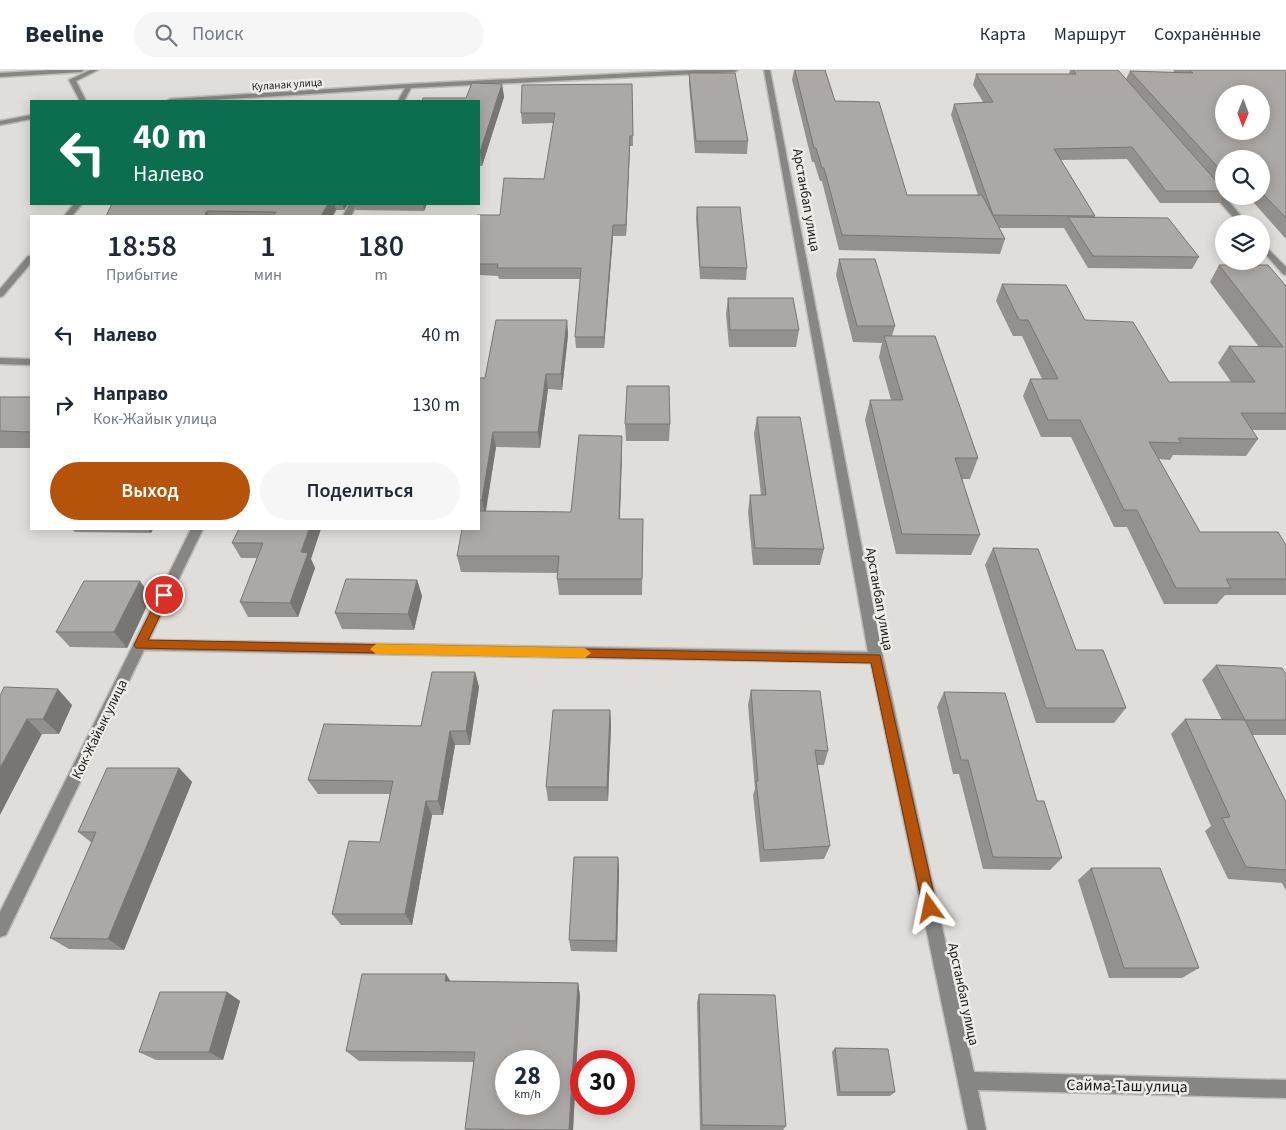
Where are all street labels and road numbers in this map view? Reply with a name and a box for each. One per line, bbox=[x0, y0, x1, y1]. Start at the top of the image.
street label: Куланак улица bbox=[251, 75, 323, 94]
street label: Арстанбап улица bbox=[787, 147, 825, 253]
street label: Арстанбап улица bbox=[860, 546, 898, 652]
street label: Кок-Жайык улица bbox=[67, 676, 133, 783]
street label: Арстанбап улица bbox=[942, 941, 984, 1047]
street label: Сайма-Таш улица bbox=[1066, 1074, 1188, 1098]

